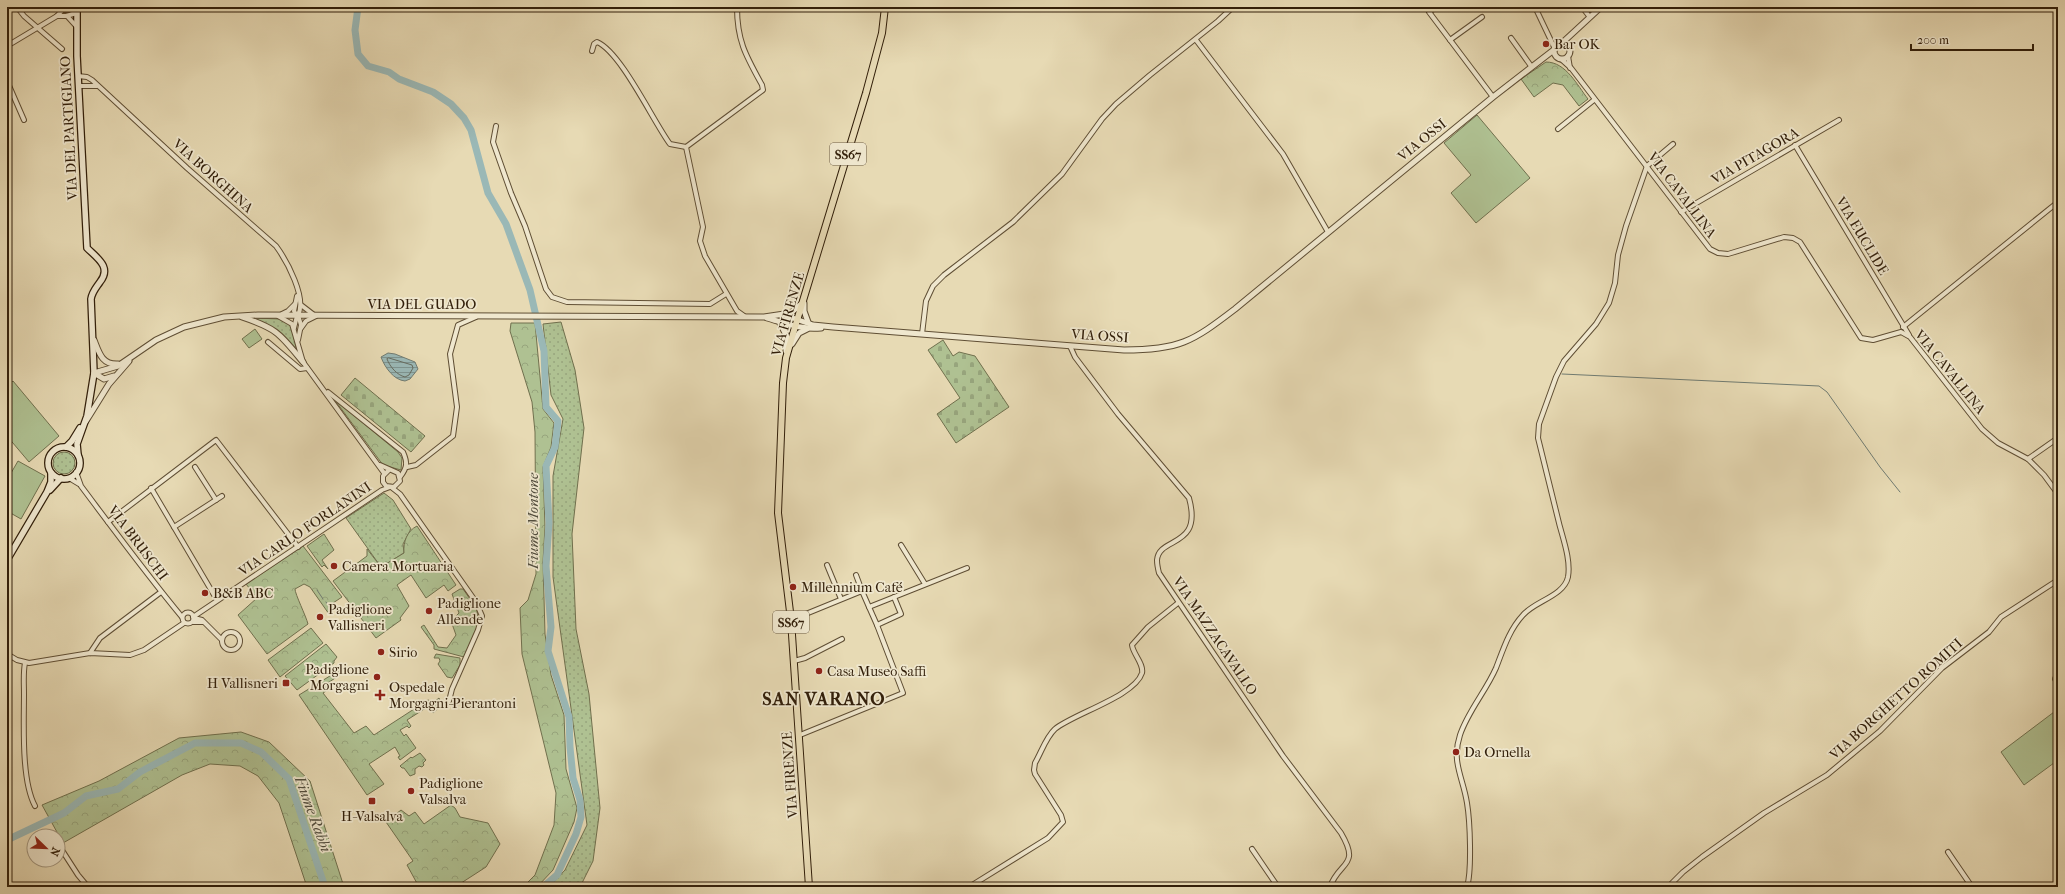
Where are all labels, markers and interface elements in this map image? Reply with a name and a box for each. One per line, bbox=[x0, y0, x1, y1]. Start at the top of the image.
scale bar bbox=[1911, 26, 2033, 52]
text: 200 m bbox=[1917, 33, 1949, 47]
place label: Bar OK bbox=[1554, 36, 1600, 53]
marker: Bar OK bbox=[1541, 39, 1551, 49]
street label: VIA DEL PARTIGIANO bbox=[57, 55, 81, 202]
street label: VIA OSSI bbox=[1393, 115, 1450, 165]
street label: VIA PITAGORA bbox=[1707, 124, 1803, 188]
street label: VIA BORGHINA bbox=[169, 135, 257, 217]
road number: SS67 bbox=[830, 143, 866, 165]
street label: VIA CAVALLINA bbox=[1643, 148, 1720, 242]
street label: VIA EUCLIDE bbox=[1831, 193, 1892, 279]
street label: VIA FIRENZE bbox=[768, 269, 808, 359]
street label: VIA DEL GUADO bbox=[367, 296, 476, 313]
street label: VIA OSSI bbox=[1070, 325, 1130, 347]
street label: VIA CAVALLINA bbox=[1910, 326, 1990, 418]
water label: Fiume Montone bbox=[524, 472, 542, 570]
street label: VIA CARLO FORLANINI bbox=[235, 478, 375, 580]
street label: VIA BRUSCHI bbox=[104, 501, 172, 584]
place label: Camera Mortuaria bbox=[342, 558, 454, 575]
marker: Camera Mortuaria bbox=[329, 561, 339, 571]
street label: VIA MAZZACAVALLO bbox=[1168, 573, 1261, 698]
place label: Millennium Café bbox=[801, 579, 903, 596]
marker: Millennium Café bbox=[788, 582, 798, 592]
place label: B&B ABC bbox=[213, 585, 273, 602]
marker: B&B ABC bbox=[200, 588, 210, 598]
place label: Padiglione Allende bbox=[436, 595, 501, 628]
place label: Padiglione Vallisneri bbox=[327, 601, 392, 634]
marker: Padiglione Allende bbox=[424, 606, 434, 616]
road number: SS67 bbox=[773, 611, 809, 633]
marker: Padiglione Vallisneri bbox=[315, 612, 325, 622]
street label: VIA BORGHETTO ROMITI bbox=[1825, 634, 1966, 764]
place label: Sirio bbox=[389, 644, 417, 661]
marker: Sirio bbox=[376, 647, 386, 657]
place label: Padiglione Morgagni bbox=[305, 661, 369, 694]
place label: Casa Museo Saffi bbox=[827, 663, 927, 680]
marker: Casa Museo Saffi bbox=[814, 666, 824, 676]
marker: Padiglione Morgagni bbox=[372, 672, 382, 682]
place label: H Vallisneri bbox=[207, 675, 278, 692]
marker: H Vallisneri bbox=[281, 678, 291, 688]
place label: Ospedale Morgagni-Pierantoni bbox=[389, 679, 516, 712]
marker: Ospedale Morgagni-Pierantoni bbox=[374, 689, 386, 701]
district label: SAN VARANO bbox=[762, 689, 886, 710]
street label: VIA FIRENZE bbox=[778, 731, 802, 820]
place label: Da Ornella bbox=[1464, 744, 1531, 761]
marker: Da Ornella bbox=[1451, 747, 1461, 757]
water label: Fiume Rabbi bbox=[291, 773, 336, 856]
place label: Padiglione Valsalva bbox=[418, 775, 483, 808]
marker: Padiglione Valsalva bbox=[406, 786, 416, 796]
marker: H-Valsalva bbox=[367, 796, 377, 806]
place label: H-Valsalva bbox=[341, 808, 404, 825]
north arrow bbox=[26, 828, 66, 868]
text: N bbox=[47, 845, 62, 859]

